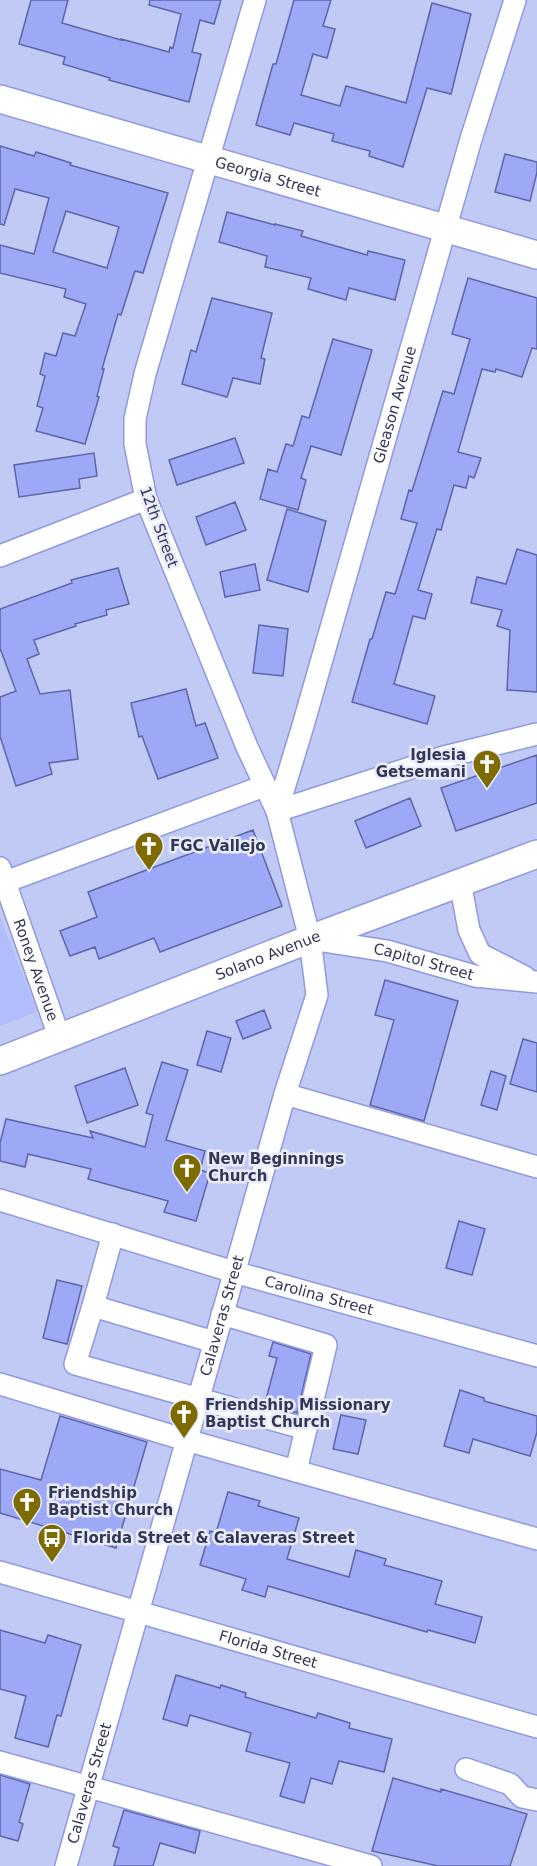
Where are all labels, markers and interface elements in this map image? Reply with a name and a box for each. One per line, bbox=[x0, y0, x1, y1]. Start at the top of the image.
street label: Georgia Street bbox=[213, 153, 323, 201]
street label: Gleason Avenue bbox=[370, 344, 420, 466]
street label: 12th Street bbox=[136, 484, 182, 570]
place label: Iglesia Getsemani bbox=[376, 746, 466, 781]
church icon: Iglesia Getsemani bbox=[471, 748, 503, 790]
church icon: FGC Vallejo bbox=[133, 830, 165, 872]
place label: FGC Vallejo bbox=[170, 837, 266, 855]
street label: Roney Avenue bbox=[10, 916, 62, 1023]
street label: Solano Avenue bbox=[213, 927, 323, 984]
street label: Capitol Street bbox=[372, 940, 476, 984]
place label: New Beginnings Church bbox=[208, 1150, 344, 1185]
church icon: New Beginnings Church bbox=[171, 1152, 203, 1194]
street label: Calaveras Street bbox=[196, 1253, 248, 1378]
street label: Carolina Street bbox=[263, 1272, 376, 1319]
place label: Friendship Missionary Baptist Church bbox=[205, 1396, 391, 1431]
church icon: Friendship Missionary Baptist Church bbox=[168, 1398, 200, 1440]
place label: Friendship Baptist Church bbox=[48, 1484, 173, 1519]
church icon: Friendship Baptist Church bbox=[11, 1486, 43, 1528]
bus stop icon: Florida Street & Calaveras Street bbox=[36, 1522, 68, 1564]
place label: Florida Street & Calaveras Street bbox=[73, 1529, 355, 1547]
street label: Florida Street bbox=[217, 1627, 319, 1672]
street label: Calaveras Street bbox=[64, 1721, 115, 1846]

